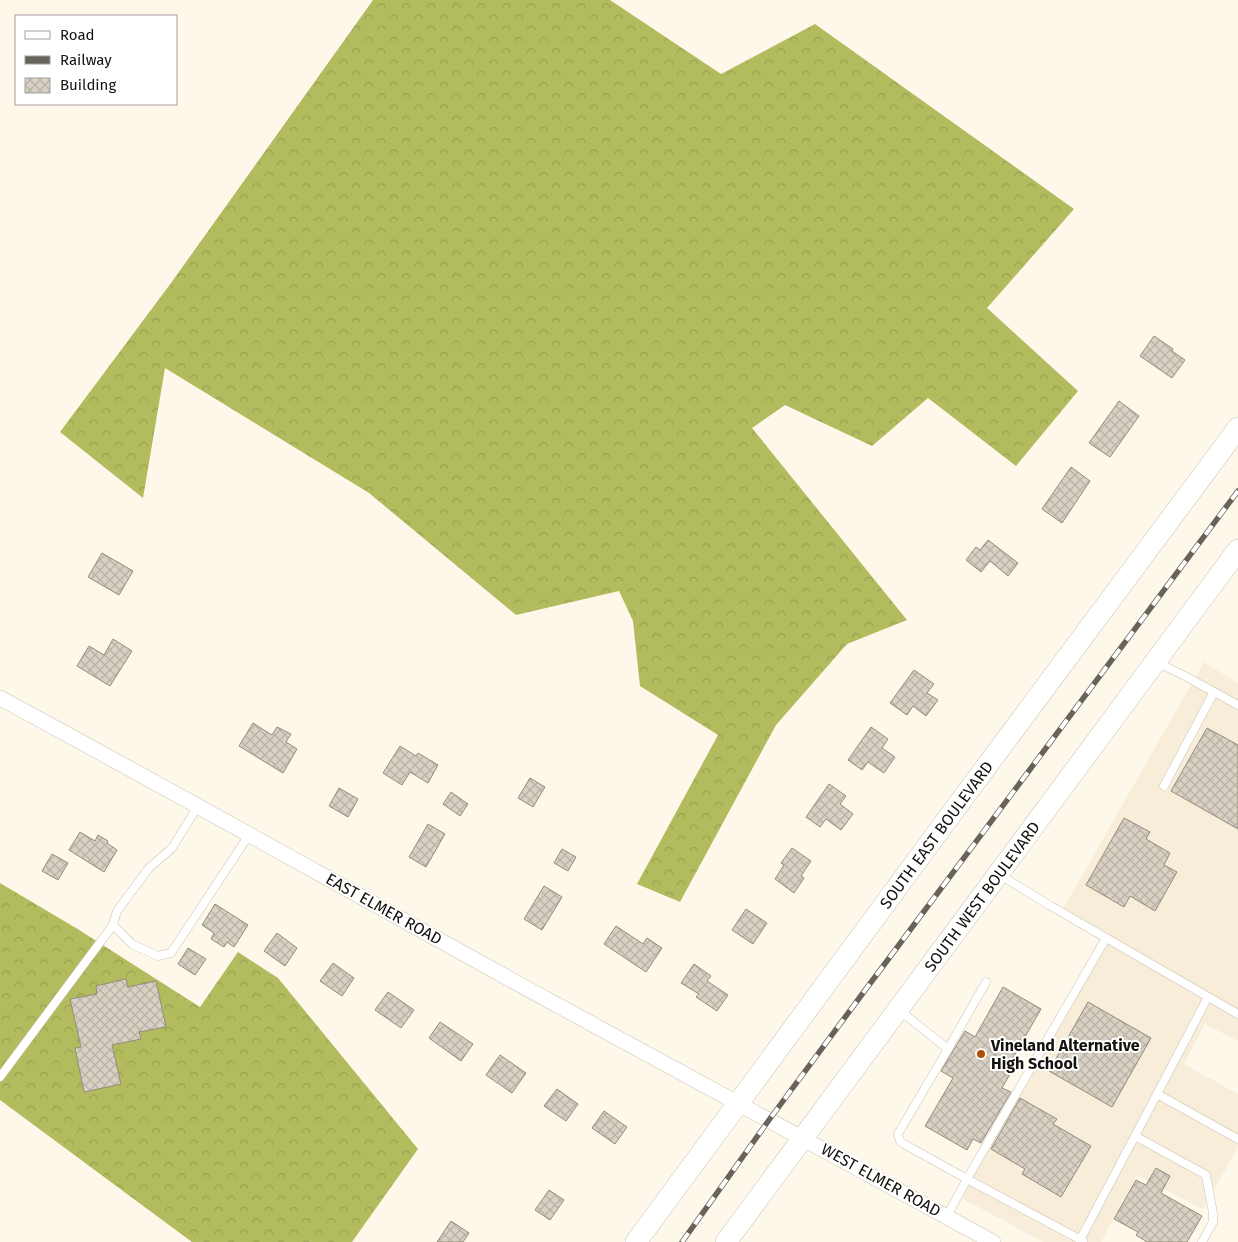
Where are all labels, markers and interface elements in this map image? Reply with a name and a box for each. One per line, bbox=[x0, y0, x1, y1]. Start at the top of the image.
legend bbox=[15, 15, 178, 105]
text: Road bbox=[60, 26, 95, 44]
text: Railway bbox=[60, 51, 112, 69]
text: Building bbox=[60, 76, 116, 94]
street label: SOUTH EAST BOULEVARD bbox=[876, 757, 997, 912]
street label: SOUTH WEST BOULEVARD bbox=[920, 817, 1044, 975]
street label: EAST ELMER ROAD bbox=[323, 869, 445, 949]
place label: Vineland Alternative High School bbox=[990, 1036, 1140, 1073]
marker: Vineland Alternative High School bbox=[975, 1048, 987, 1060]
street label: WEST ELMER ROAD bbox=[818, 1139, 944, 1221]

